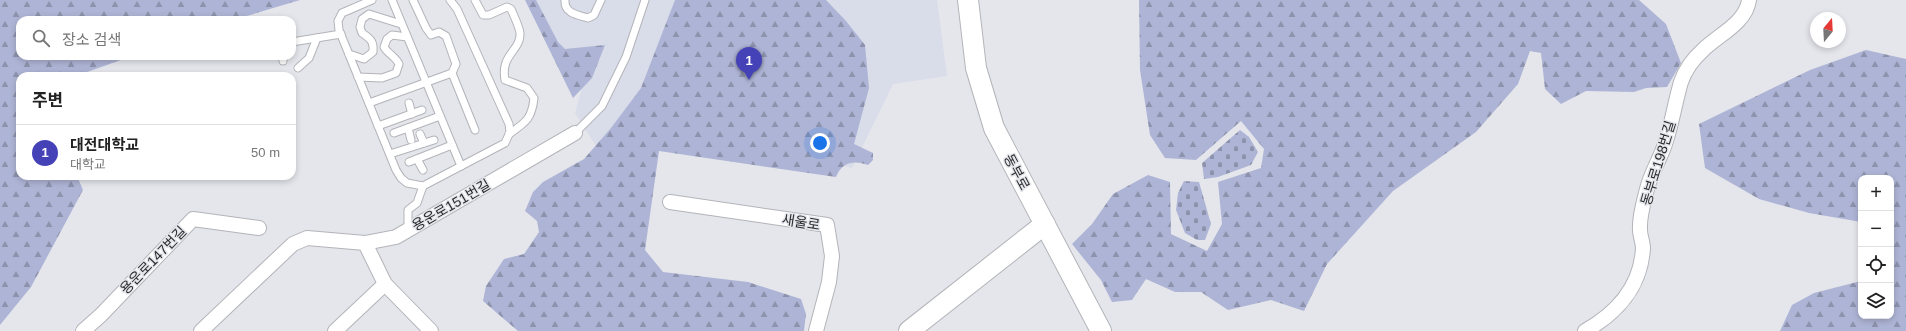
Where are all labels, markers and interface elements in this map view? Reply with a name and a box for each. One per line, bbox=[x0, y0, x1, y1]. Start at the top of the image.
north arrow bbox=[1810, 12, 1846, 48]
search box bbox=[16, 16, 296, 60]
icon: search bbox=[30, 27, 52, 49]
text: 장소 검색 bbox=[62, 31, 121, 48]
pin: 1 bbox=[736, 47, 762, 80]
text: 주변 bbox=[32, 91, 63, 110]
street label: 동부로198번길 bbox=[1638, 119, 1678, 207]
your location bbox=[810, 133, 830, 153]
text: 대전대학교 bbox=[70, 136, 139, 153]
text: 1 bbox=[41, 145, 49, 160]
text: 50 m bbox=[251, 145, 280, 160]
street label: 동부로 bbox=[1001, 151, 1033, 193]
text: 대학교 bbox=[70, 157, 106, 172]
map controls bbox=[1858, 175, 1894, 319]
button: + bbox=[1858, 175, 1894, 211]
street label: 용운로151번길 bbox=[409, 176, 493, 234]
street label: 새울로 bbox=[781, 211, 821, 233]
button: − bbox=[1858, 211, 1894, 247]
street label: 용운로147번길 bbox=[117, 223, 189, 297]
button: locate bbox=[1858, 247, 1894, 283]
button: layers bbox=[1858, 283, 1894, 319]

